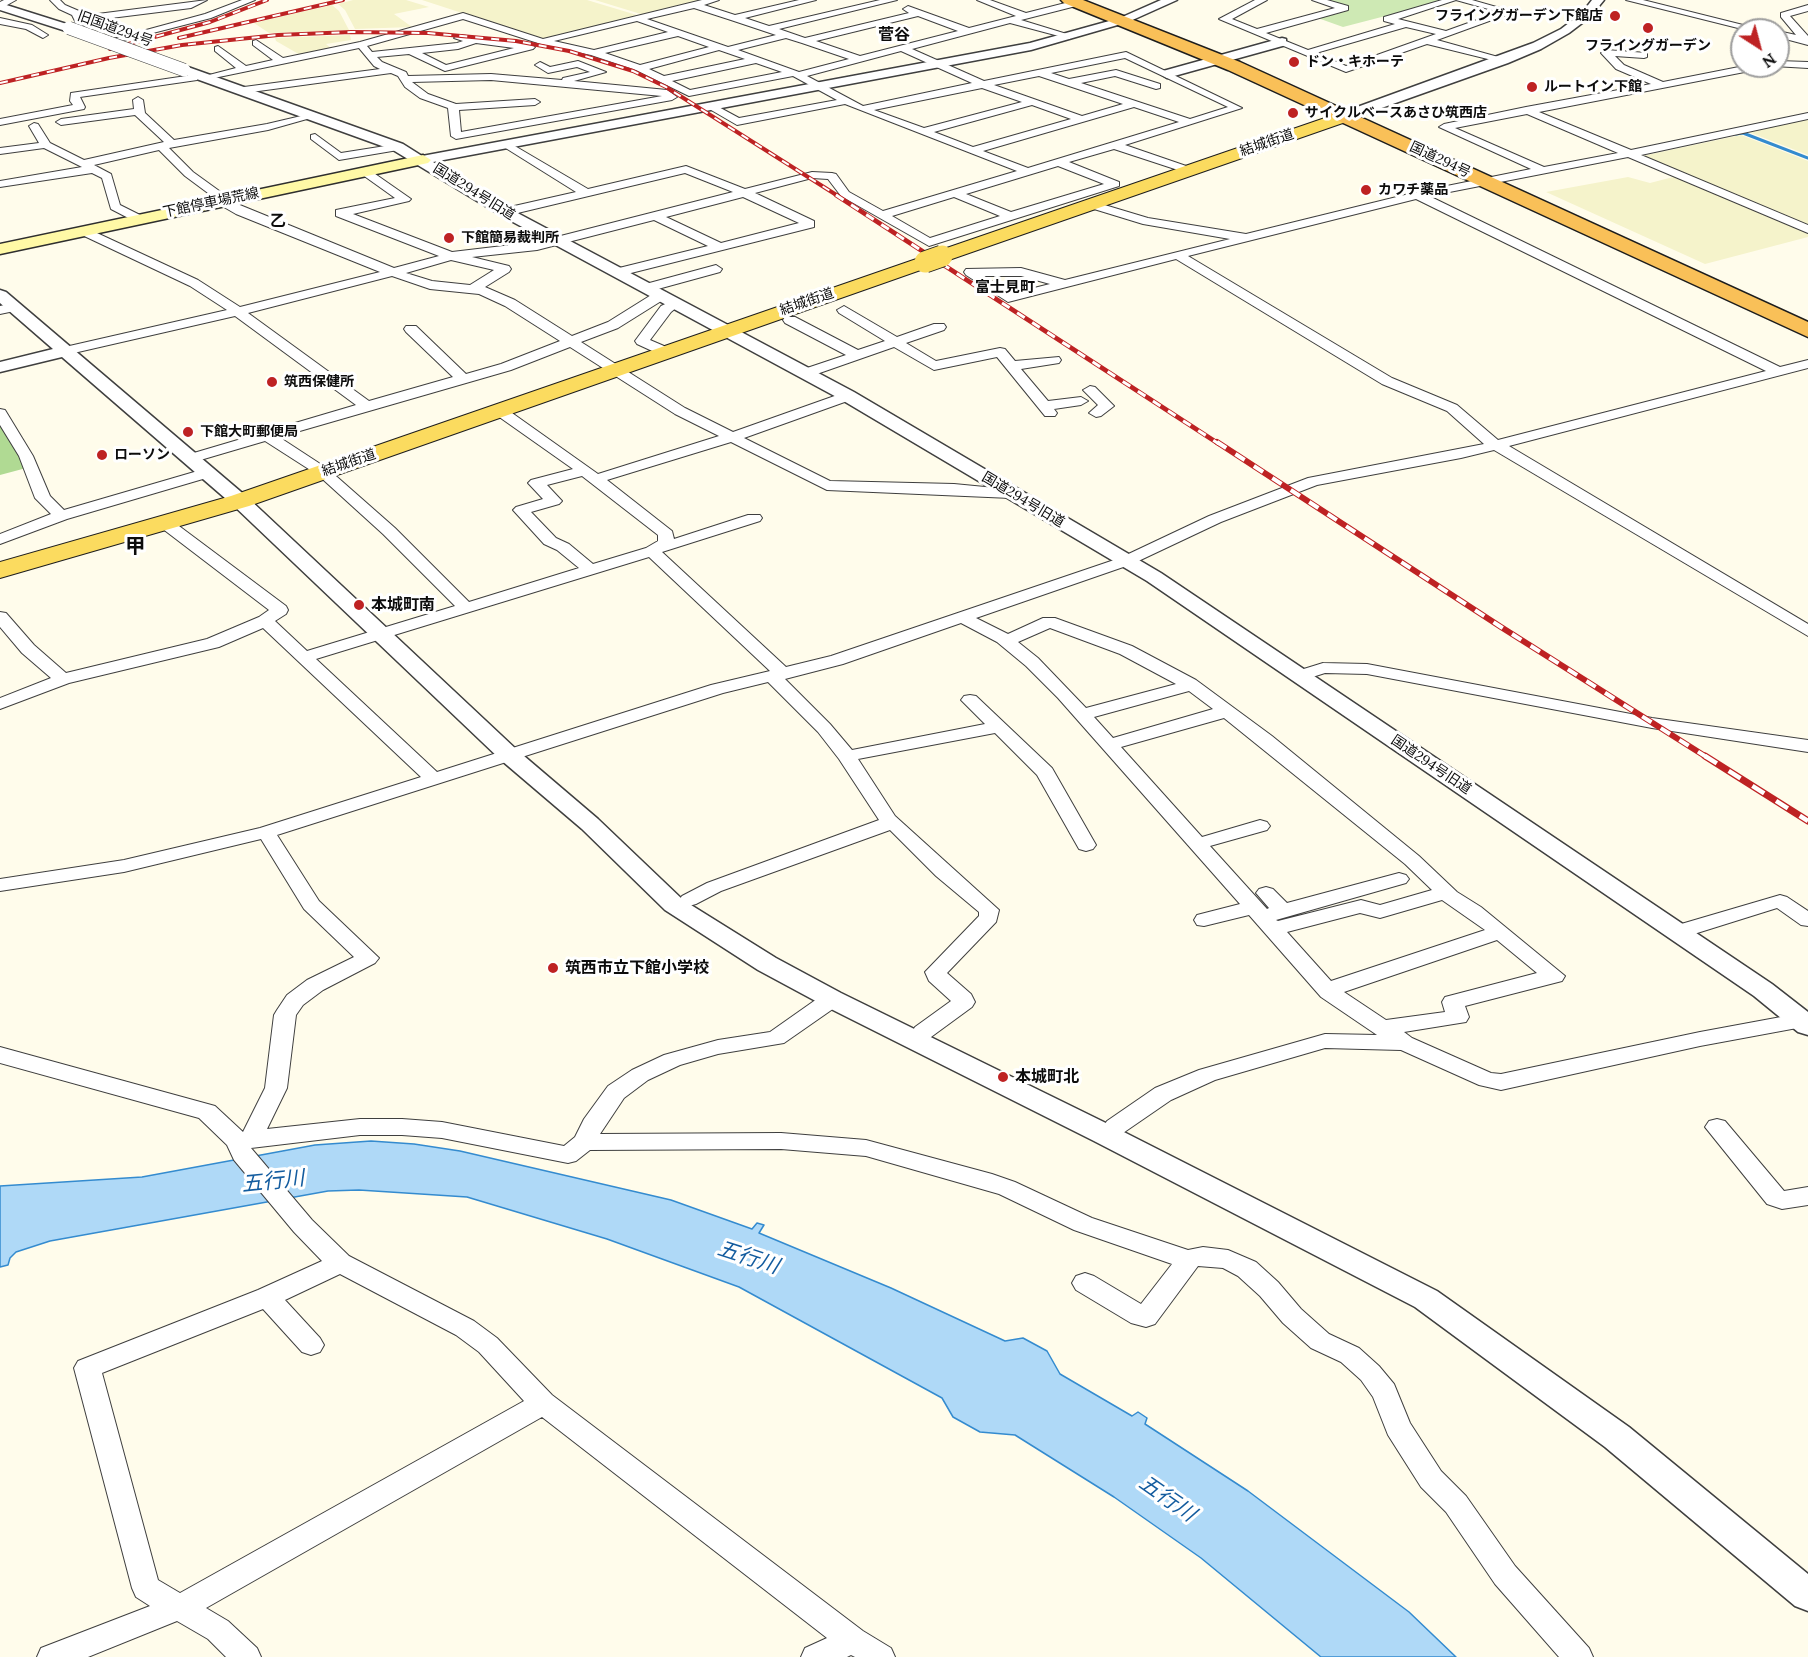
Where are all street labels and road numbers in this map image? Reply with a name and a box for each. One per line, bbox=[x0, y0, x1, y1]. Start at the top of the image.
street label: 旧国道294号 bbox=[75, 8, 155, 50]
street label: 結城街道 bbox=[1238, 126, 1296, 160]
street label: 国道294号 bbox=[1407, 139, 1473, 181]
street label: 国道294号旧道 bbox=[430, 160, 518, 224]
street label: 下館停車場荒線 bbox=[161, 185, 261, 221]
street label: 結城街道 bbox=[778, 285, 836, 319]
street label: 結城街道 bbox=[320, 446, 378, 480]
street label: 国道294号旧道 bbox=[979, 469, 1067, 531]
street label: 国道294号旧道 bbox=[1388, 732, 1474, 798]

